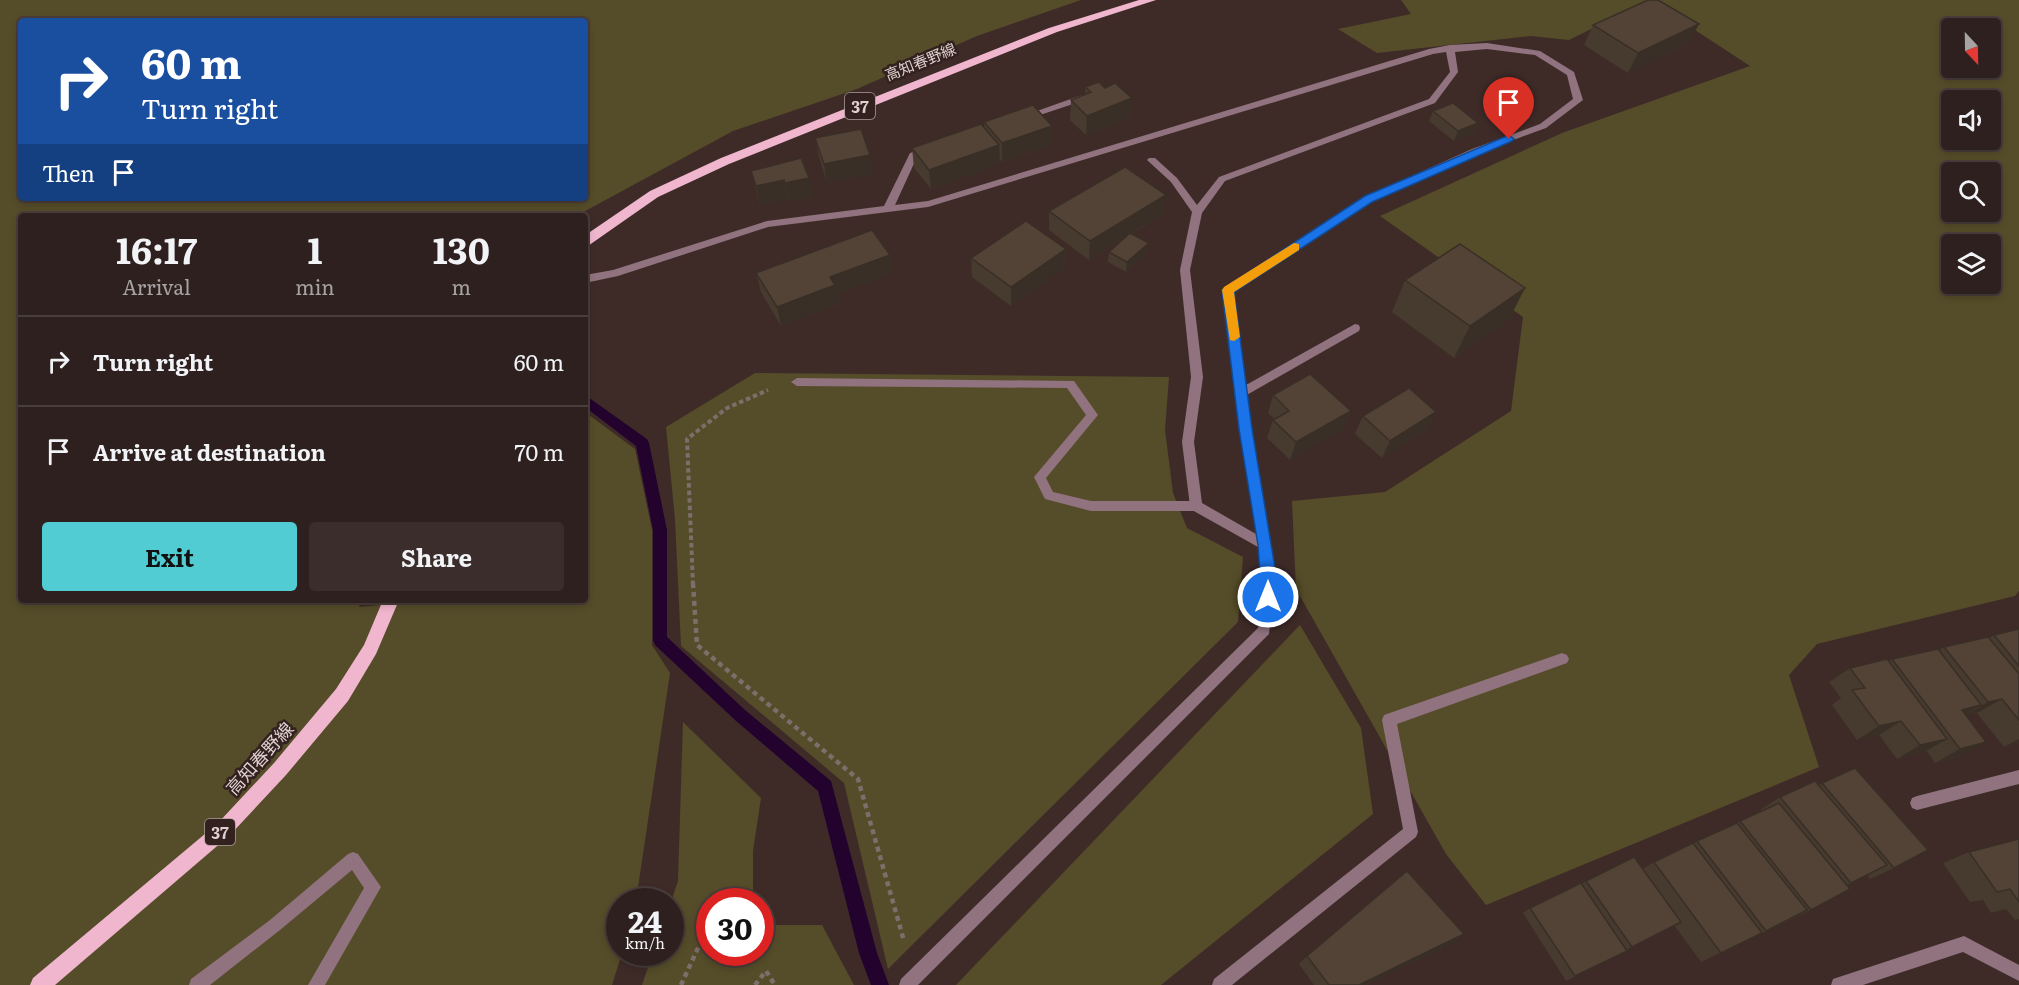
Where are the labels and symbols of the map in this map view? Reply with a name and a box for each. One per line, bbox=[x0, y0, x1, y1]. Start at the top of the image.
north arrow bbox=[1941, 18, 2001, 78]
street label: 高知春野線 bbox=[881, 36, 959, 86]
pin bbox=[1483, 77, 1534, 139]
road number: 37 bbox=[845, 93, 875, 119]
position arrow bbox=[1236, 565, 1300, 629]
street label: 高知春野線 bbox=[219, 716, 299, 800]
road number: 37 bbox=[205, 819, 235, 845]
speed limit sign: 30 bbox=[696, 888, 774, 966]

